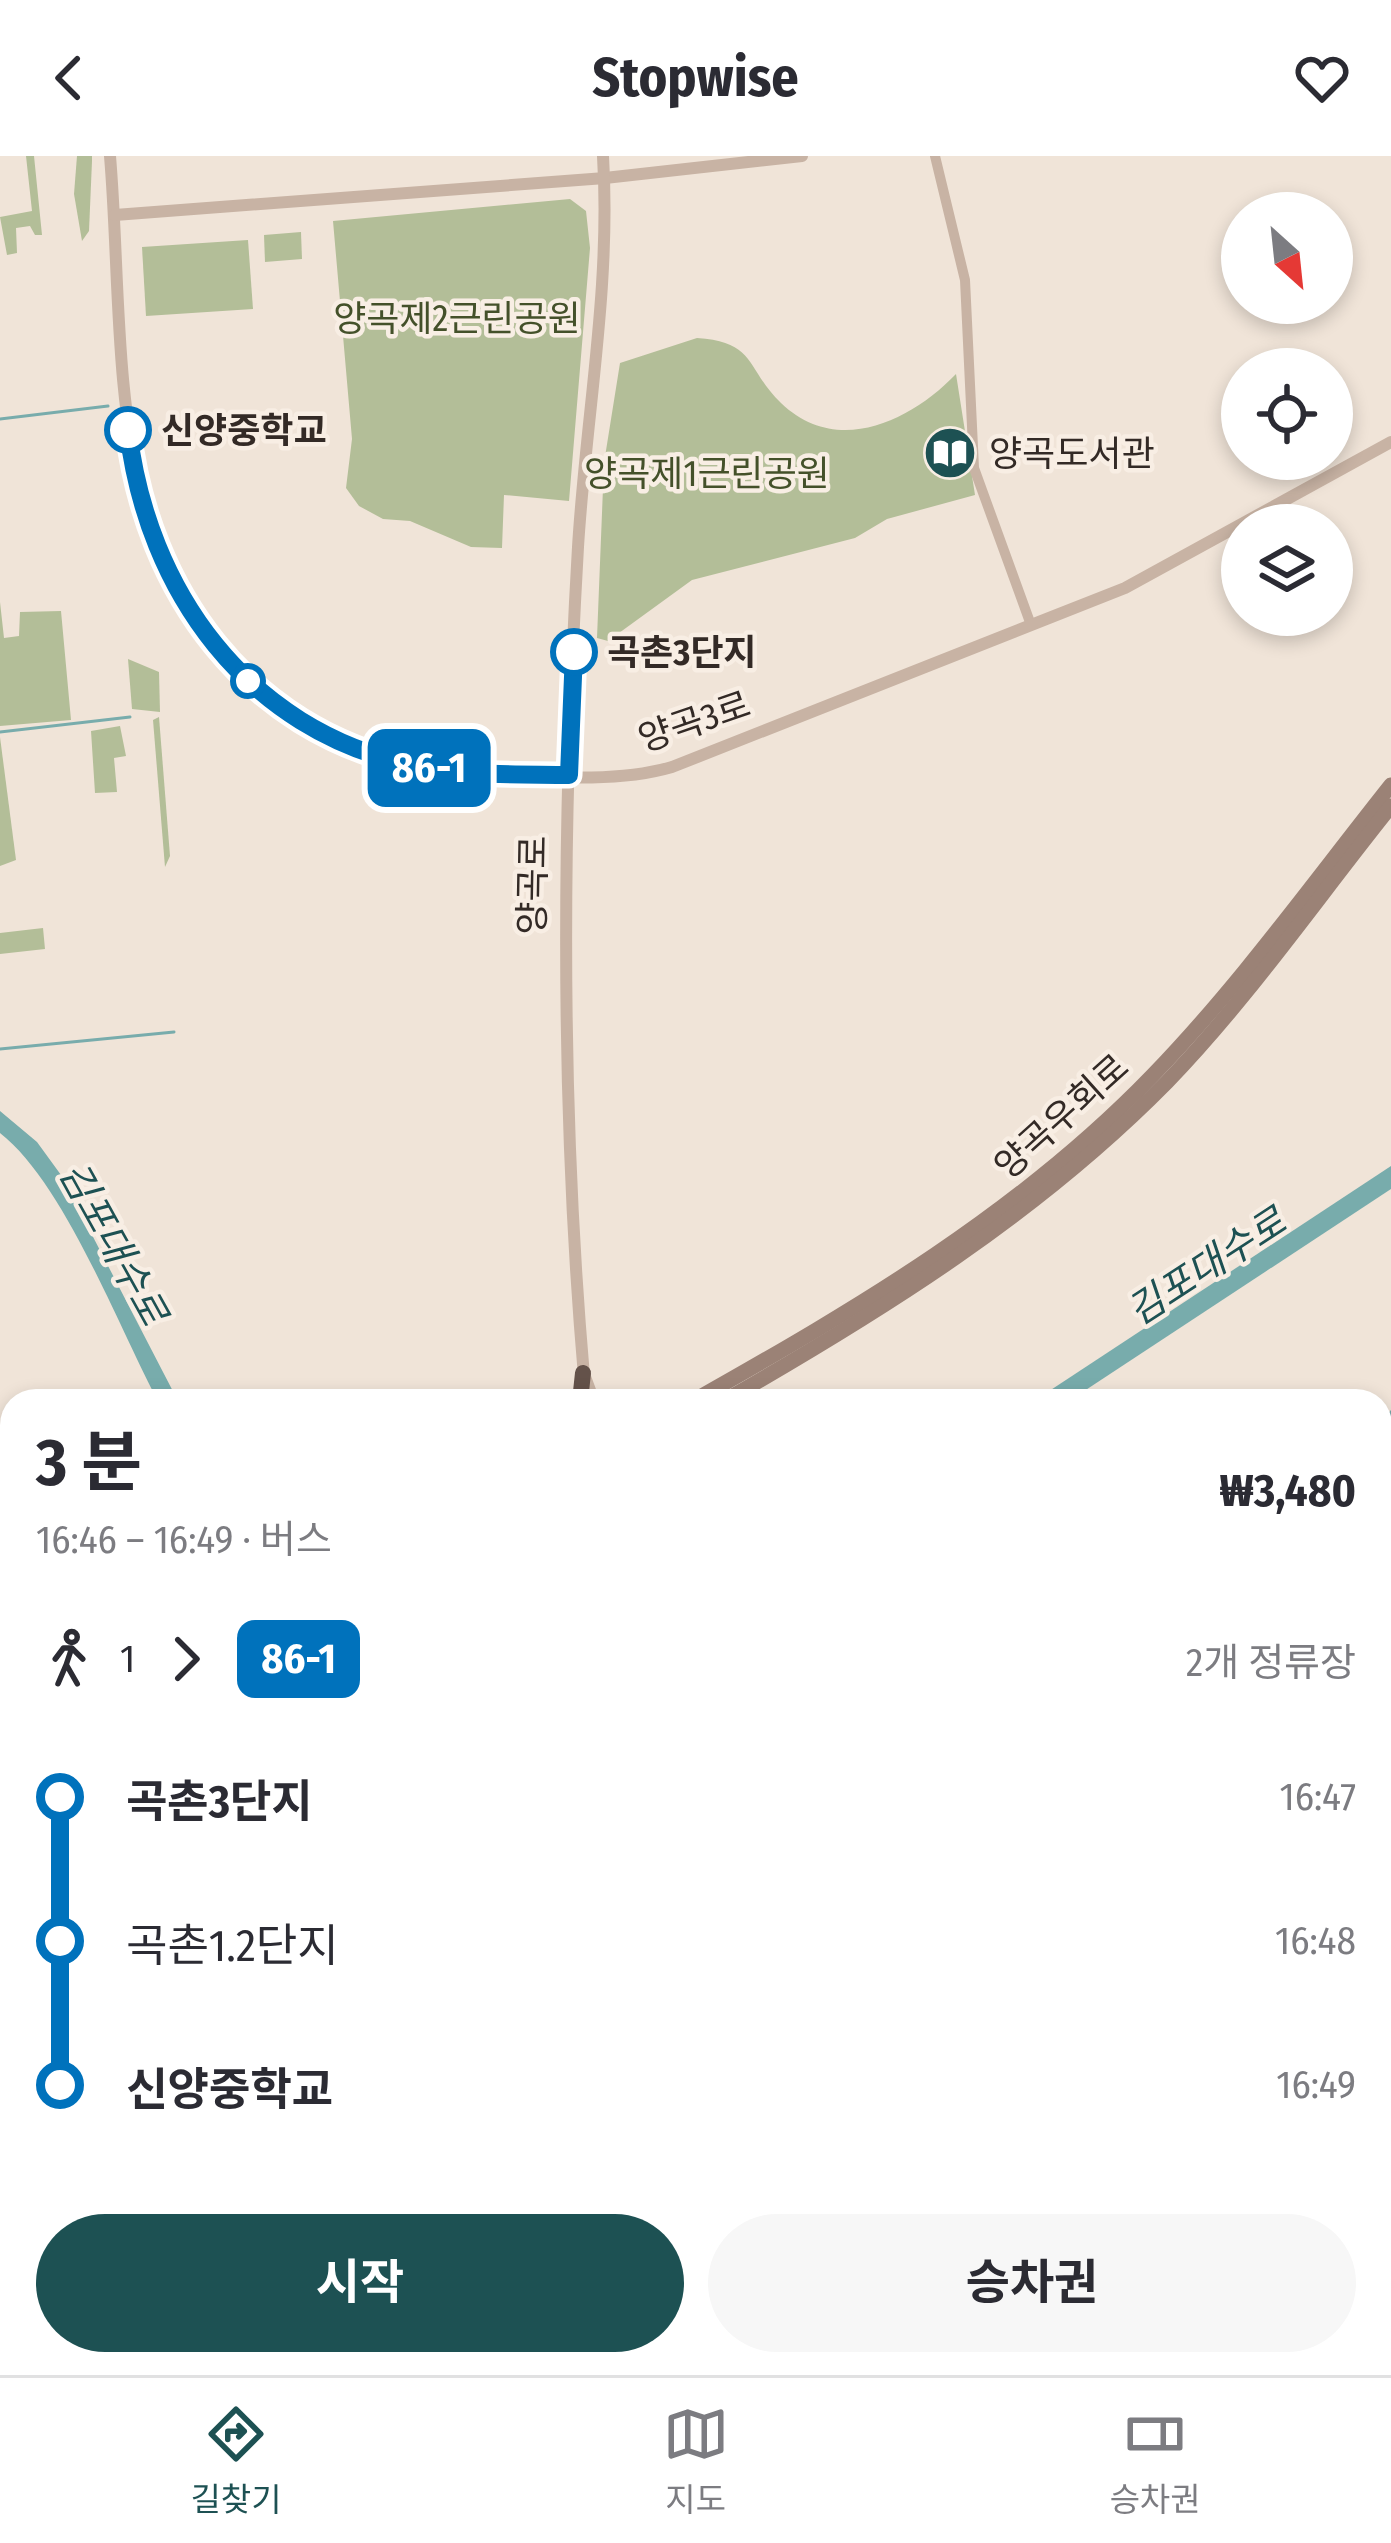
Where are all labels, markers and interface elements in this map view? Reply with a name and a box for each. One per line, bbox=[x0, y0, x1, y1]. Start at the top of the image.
icon: back bbox=[36, 45, 102, 111]
icon: heart bbox=[1289, 45, 1355, 111]
text: Stopwise bbox=[592, 46, 799, 110]
north arrow bbox=[1221, 192, 1353, 324]
map controls bbox=[1221, 192, 1353, 636]
park label: 양곡제2근린공원 bbox=[333, 297, 581, 341]
button: locate bbox=[1221, 348, 1353, 480]
marker: 신양중학교 bbox=[106, 408, 150, 452]
place label: 신양중학교 bbox=[161, 409, 327, 453]
library icon: 양곡도서관 bbox=[922, 425, 978, 481]
place label: 양곡도서관 bbox=[989, 432, 1155, 476]
park label: 양곡제1근린공원 bbox=[584, 452, 830, 496]
button: layers bbox=[1221, 504, 1353, 636]
marker: 곡촌3단지 bbox=[552, 630, 596, 674]
place label: 곡촌3단지 bbox=[607, 631, 757, 675]
unlabelled marker bbox=[232, 665, 264, 697]
street label: 양곡3로 bbox=[633, 682, 756, 762]
line badge: 86-1 bbox=[345, 729, 513, 807]
text: 86-1 bbox=[392, 743, 466, 793]
street label: 양곡로 bbox=[510, 835, 556, 935]
street label: 양곡우회로 bbox=[985, 1045, 1138, 1188]
water label: 김포대수로 bbox=[50, 1154, 178, 1335]
water label: 김포대수로 bbox=[1119, 1198, 1296, 1335]
text: 3 분 bbox=[36, 1423, 142, 1502]
text: ₩3,480 bbox=[1219, 1464, 1356, 1518]
text: 16:46 – 16:49 · 버스 bbox=[36, 1517, 332, 1563]
icon: walk bbox=[36, 1626, 102, 1692]
icon: forward bbox=[153, 1626, 219, 1692]
text: 86-1 bbox=[261, 1634, 336, 1684]
text: 1 bbox=[120, 1636, 135, 1682]
text: 2개 정류장 bbox=[1186, 1640, 1356, 1686]
text: 16:47 bbox=[1279, 1774, 1356, 1820]
text: 곡촌3단지 bbox=[126, 1775, 313, 1829]
text: 16:48 bbox=[1275, 1918, 1356, 1964]
text: 곡촌1.2단지 bbox=[126, 1919, 339, 1973]
text: 16:49 bbox=[1276, 2062, 1356, 2108]
text: 신양중학교 bbox=[126, 2063, 333, 2117]
button: 시작 bbox=[36, 2214, 684, 2352]
button: 승차권 bbox=[708, 2214, 1356, 2352]
tab: 길찾기 bbox=[190, 2401, 282, 2521]
tab: 지도 bbox=[663, 2401, 729, 2521]
tab: 승차권 bbox=[1109, 2401, 1201, 2521]

